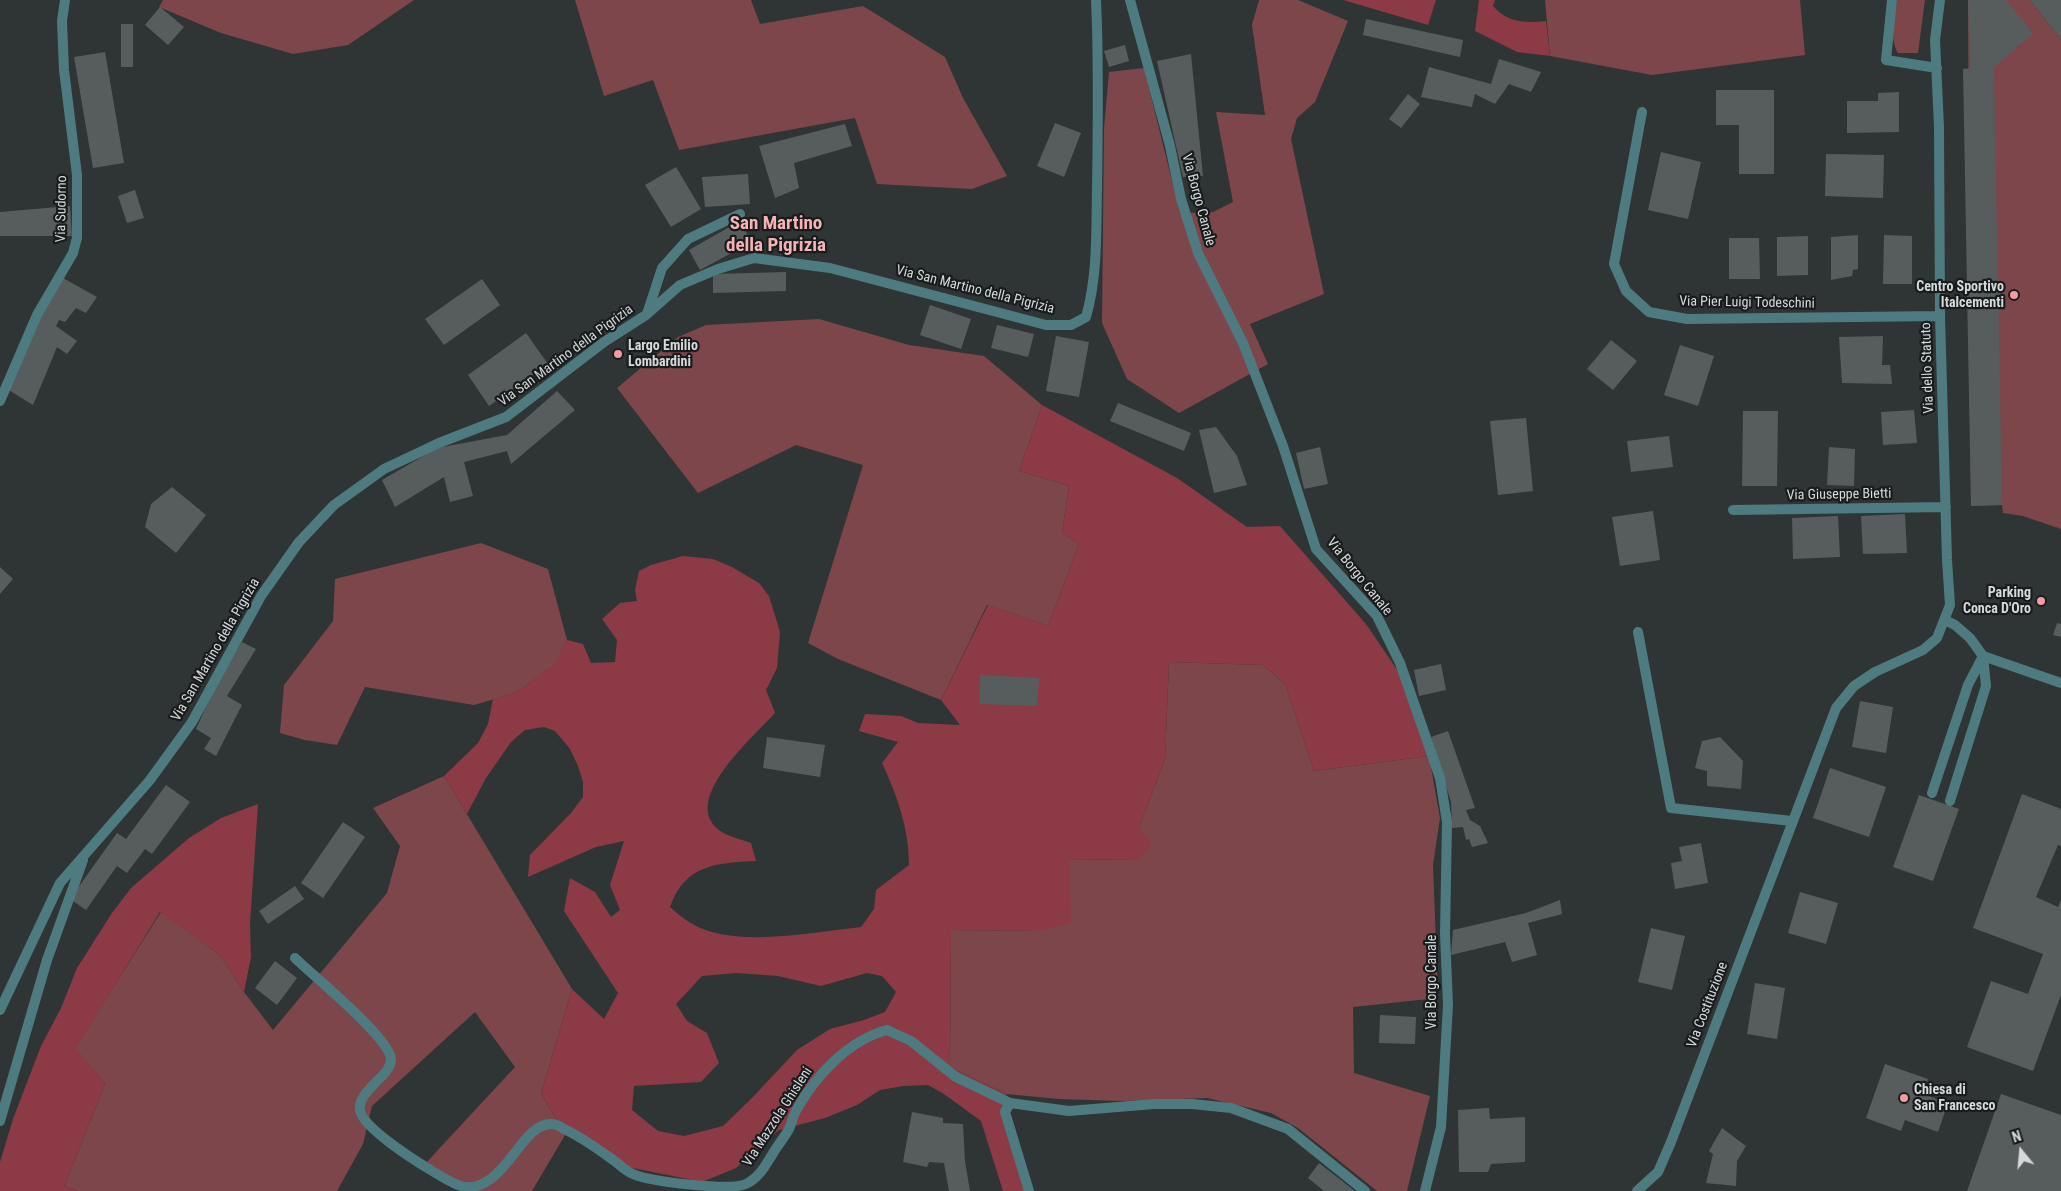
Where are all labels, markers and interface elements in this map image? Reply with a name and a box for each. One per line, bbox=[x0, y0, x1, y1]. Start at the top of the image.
street label: Via Borgo Canale bbox=[1178, 152, 1218, 248]
street label: Via Sudorno bbox=[53, 175, 71, 243]
district label: San Martino della Pigrizia bbox=[726, 213, 826, 257]
street label: Via San Martino della Pigrizia bbox=[894, 262, 1056, 318]
place label: Centro Sportivo Italcementi bbox=[1916, 279, 2004, 312]
marker: Centro Sportivo Italcementi bbox=[2008, 289, 2020, 301]
street label: Via Pier Luigi Todeschini bbox=[1679, 293, 1815, 313]
street label: Via San Martino della Pigrizia bbox=[495, 301, 637, 411]
street label: Via dello Statuto bbox=[1918, 322, 1938, 414]
place label: Largo Emilio Lombardini bbox=[628, 338, 698, 371]
marker: Largo Emilio Lombardini bbox=[612, 348, 624, 360]
street label: Via Giuseppe Bietti bbox=[1787, 486, 1891, 504]
street label: Via Borgo Canale bbox=[1323, 535, 1395, 619]
street label: Via San Martino della Pigrizia bbox=[168, 575, 264, 725]
place label: Parking Conca D'Oro bbox=[1963, 585, 2031, 618]
marker: Parking Conca D'Oro bbox=[2035, 595, 2047, 607]
street label: Via Borgo Canale bbox=[1424, 935, 1440, 1029]
street label: Via Costituzione bbox=[1684, 960, 1732, 1050]
street label: Via Mazzola Ghisleni bbox=[740, 1064, 816, 1170]
place label: Chiesa di San Francesco bbox=[1914, 1082, 1996, 1114]
marker: Chiesa di San Francesco bbox=[1898, 1092, 1910, 1104]
north arrow bbox=[1996, 1126, 2046, 1176]
text: N bbox=[2010, 1128, 2023, 1146]

